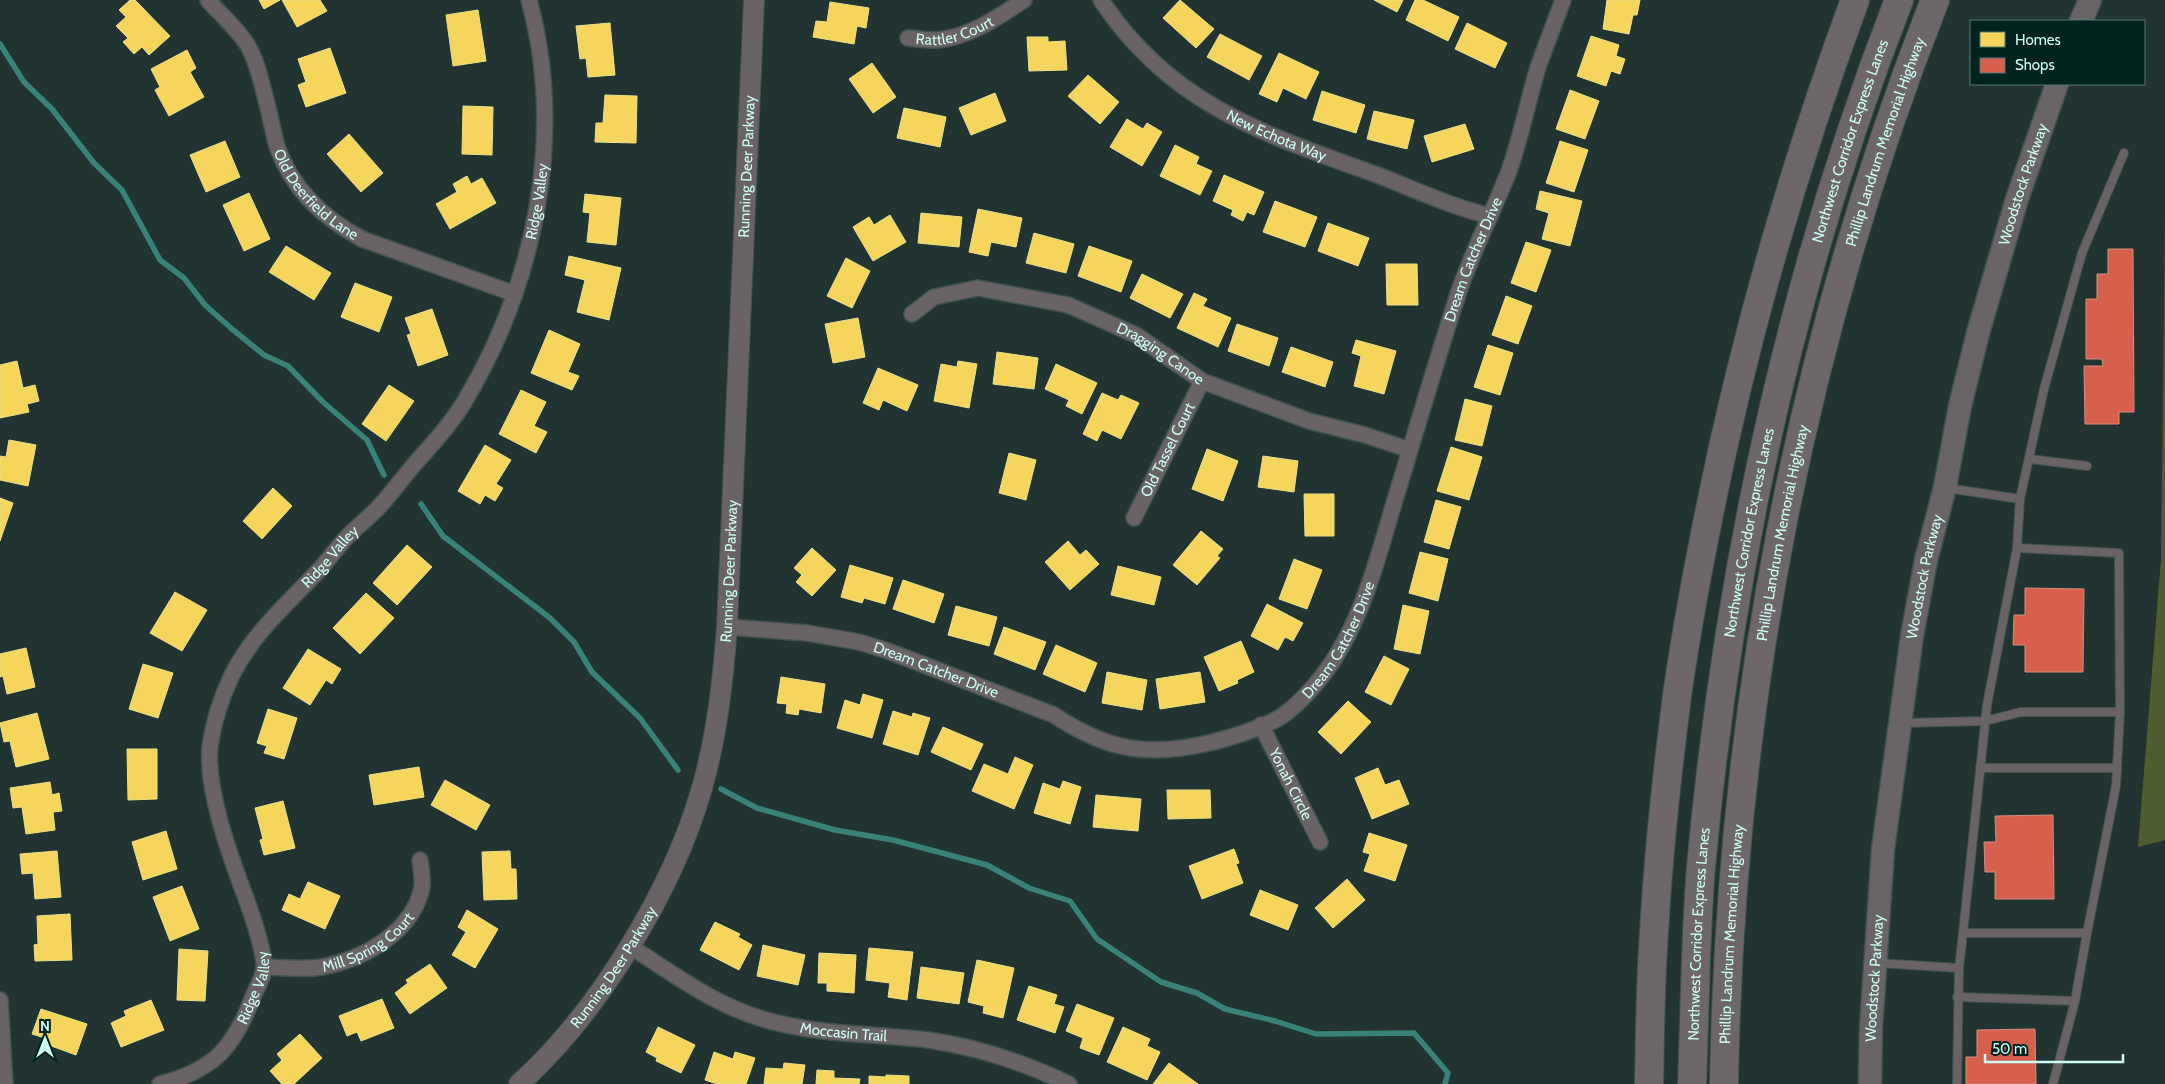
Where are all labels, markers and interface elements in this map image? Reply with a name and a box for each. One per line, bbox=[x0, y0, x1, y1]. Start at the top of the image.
street label: Rattler Court bbox=[915, 13, 997, 49]
legend bbox=[1970, 20, 2145, 85]
text: Homes bbox=[2015, 31, 2061, 49]
street label: Phillip Landrum Memorial Highway bbox=[1842, 34, 1929, 249]
street label: Northwest Corridor Express Lanes bbox=[1808, 37, 1892, 245]
text: Shops bbox=[2015, 56, 2055, 74]
street label: Running Deer Parkway bbox=[735, 94, 759, 238]
street label: New Echota Way bbox=[1223, 106, 1329, 165]
street label: Woodstock Parkway bbox=[1995, 121, 2052, 247]
street label: Old Deerfield Lane bbox=[270, 146, 362, 244]
street label: Ridge Valley bbox=[522, 162, 552, 241]
street label: Dream Catcher Drive bbox=[1441, 194, 1506, 324]
street label: Dragging Canoe bbox=[1114, 319, 1208, 389]
street label: Old Tassel Court bbox=[1137, 400, 1199, 500]
street label: Phillip Landrum Memorial Highway bbox=[1753, 423, 1812, 642]
street label: Northwest Corridor Express Lanes bbox=[1721, 426, 1778, 639]
street label: Running Deer Parkway bbox=[717, 499, 741, 643]
street label: Woodstock Parkway bbox=[1903, 512, 1947, 641]
street label: Ridge Valley bbox=[298, 521, 363, 592]
street label: Dream Catcher Drive bbox=[1298, 579, 1378, 702]
street label: Dream Catcher Drive bbox=[871, 638, 1002, 702]
street label: Yonah Circle bbox=[1265, 744, 1316, 823]
street label: Phillip Landrum Memorial Highway bbox=[1716, 823, 1748, 1044]
street label: Northwest Corridor Express Lanes bbox=[1685, 827, 1714, 1041]
street label: Running Deer Parkway bbox=[567, 903, 661, 1032]
street label: Mill Spring Court bbox=[320, 909, 418, 976]
street label: Woodstock Parkway bbox=[1862, 914, 1888, 1042]
street label: Ridge Valley bbox=[233, 949, 273, 1027]
north arrow bbox=[20, 1014, 70, 1064]
text: N bbox=[40, 1017, 50, 1035]
street label: Moccasin Trail bbox=[799, 1019, 888, 1045]
scale bar bbox=[1985, 1032, 2122, 1064]
text: 50 m bbox=[1992, 1040, 2027, 1058]

